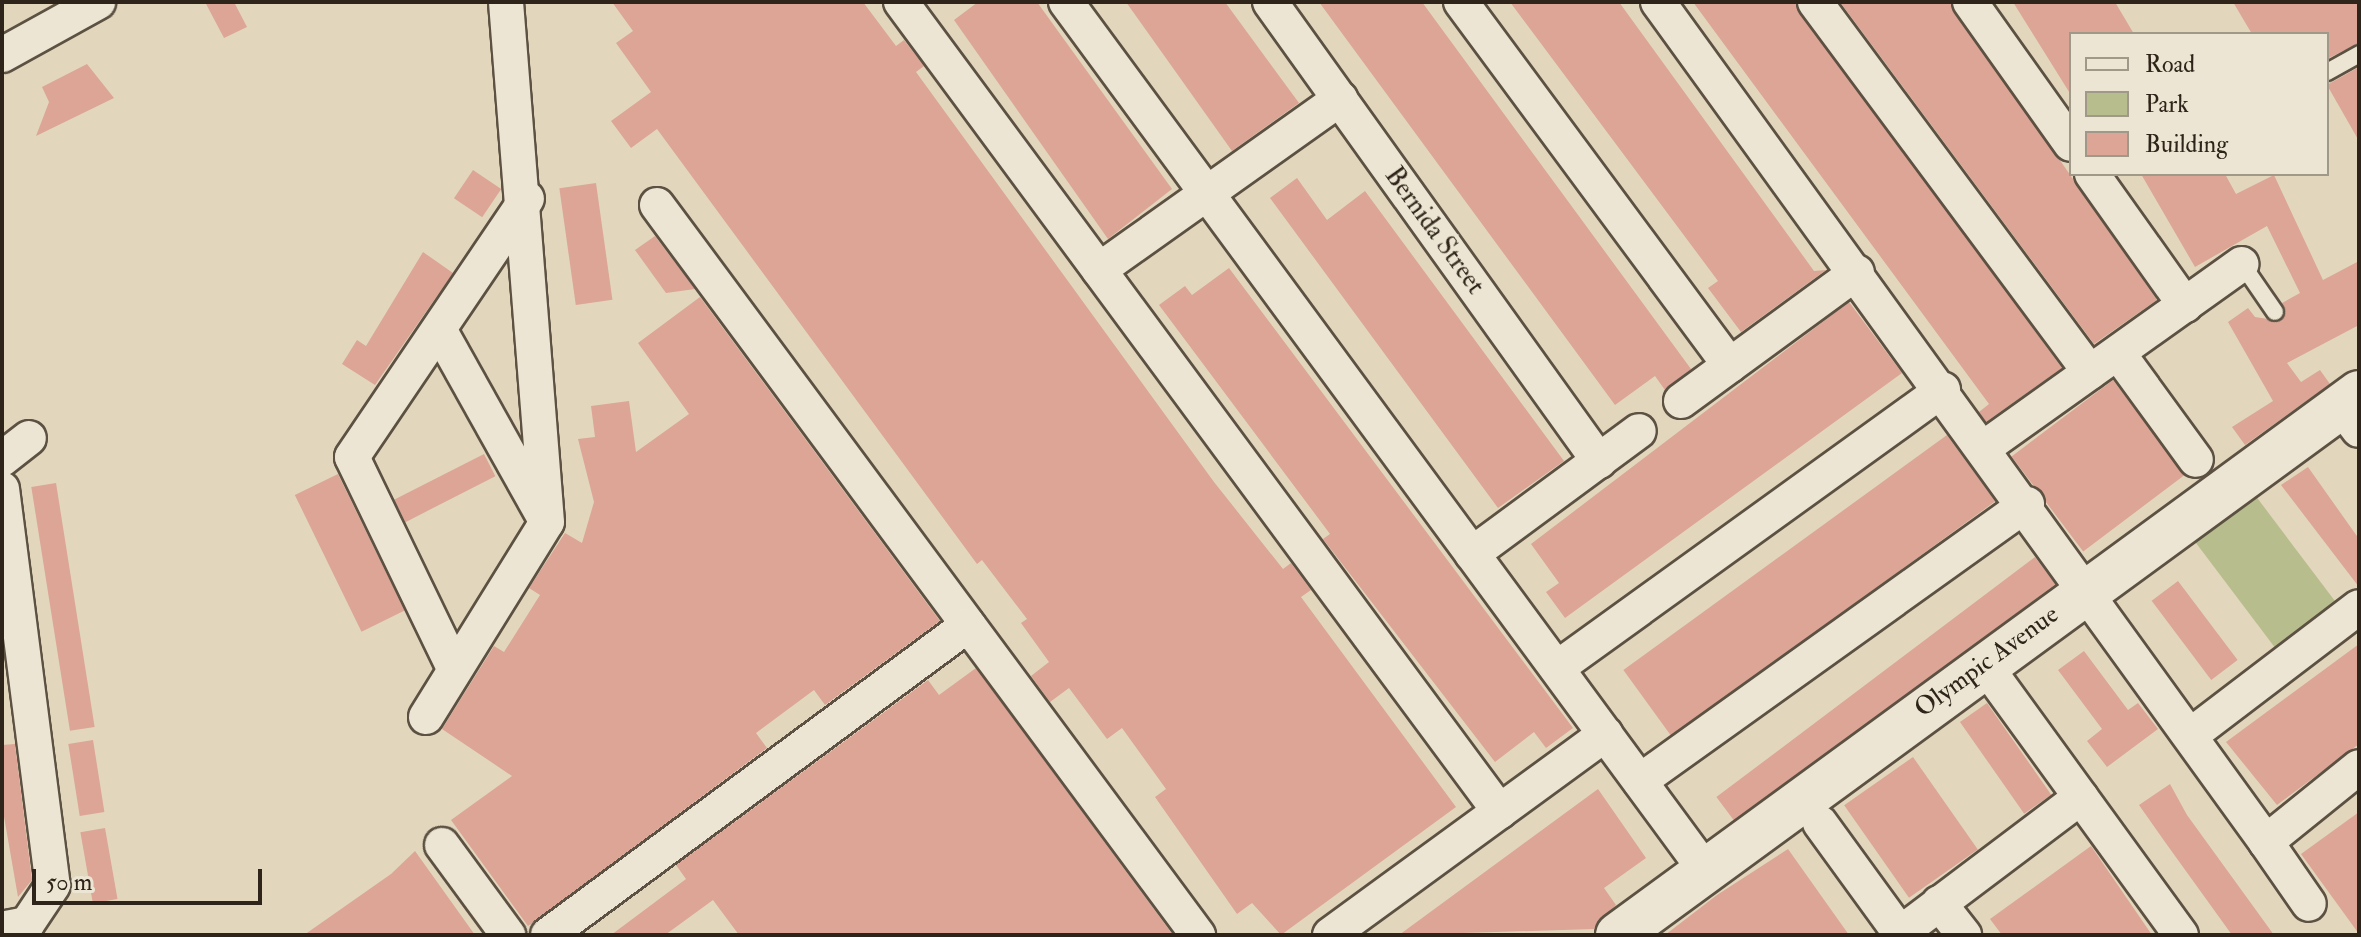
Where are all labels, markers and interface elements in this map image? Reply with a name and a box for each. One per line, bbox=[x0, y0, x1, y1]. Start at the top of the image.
legend bbox=[2069, 32, 2329, 176]
text: Road bbox=[2145, 49, 2195, 80]
text: Park bbox=[2145, 89, 2189, 120]
text: Building bbox=[2145, 129, 2228, 160]
street label: Bernida Street bbox=[1377, 161, 1491, 301]
street label: Olympic Avenue bbox=[1909, 599, 2065, 725]
scale bar bbox=[36, 853, 266, 903]
text: 50 m bbox=[46, 867, 92, 898]

